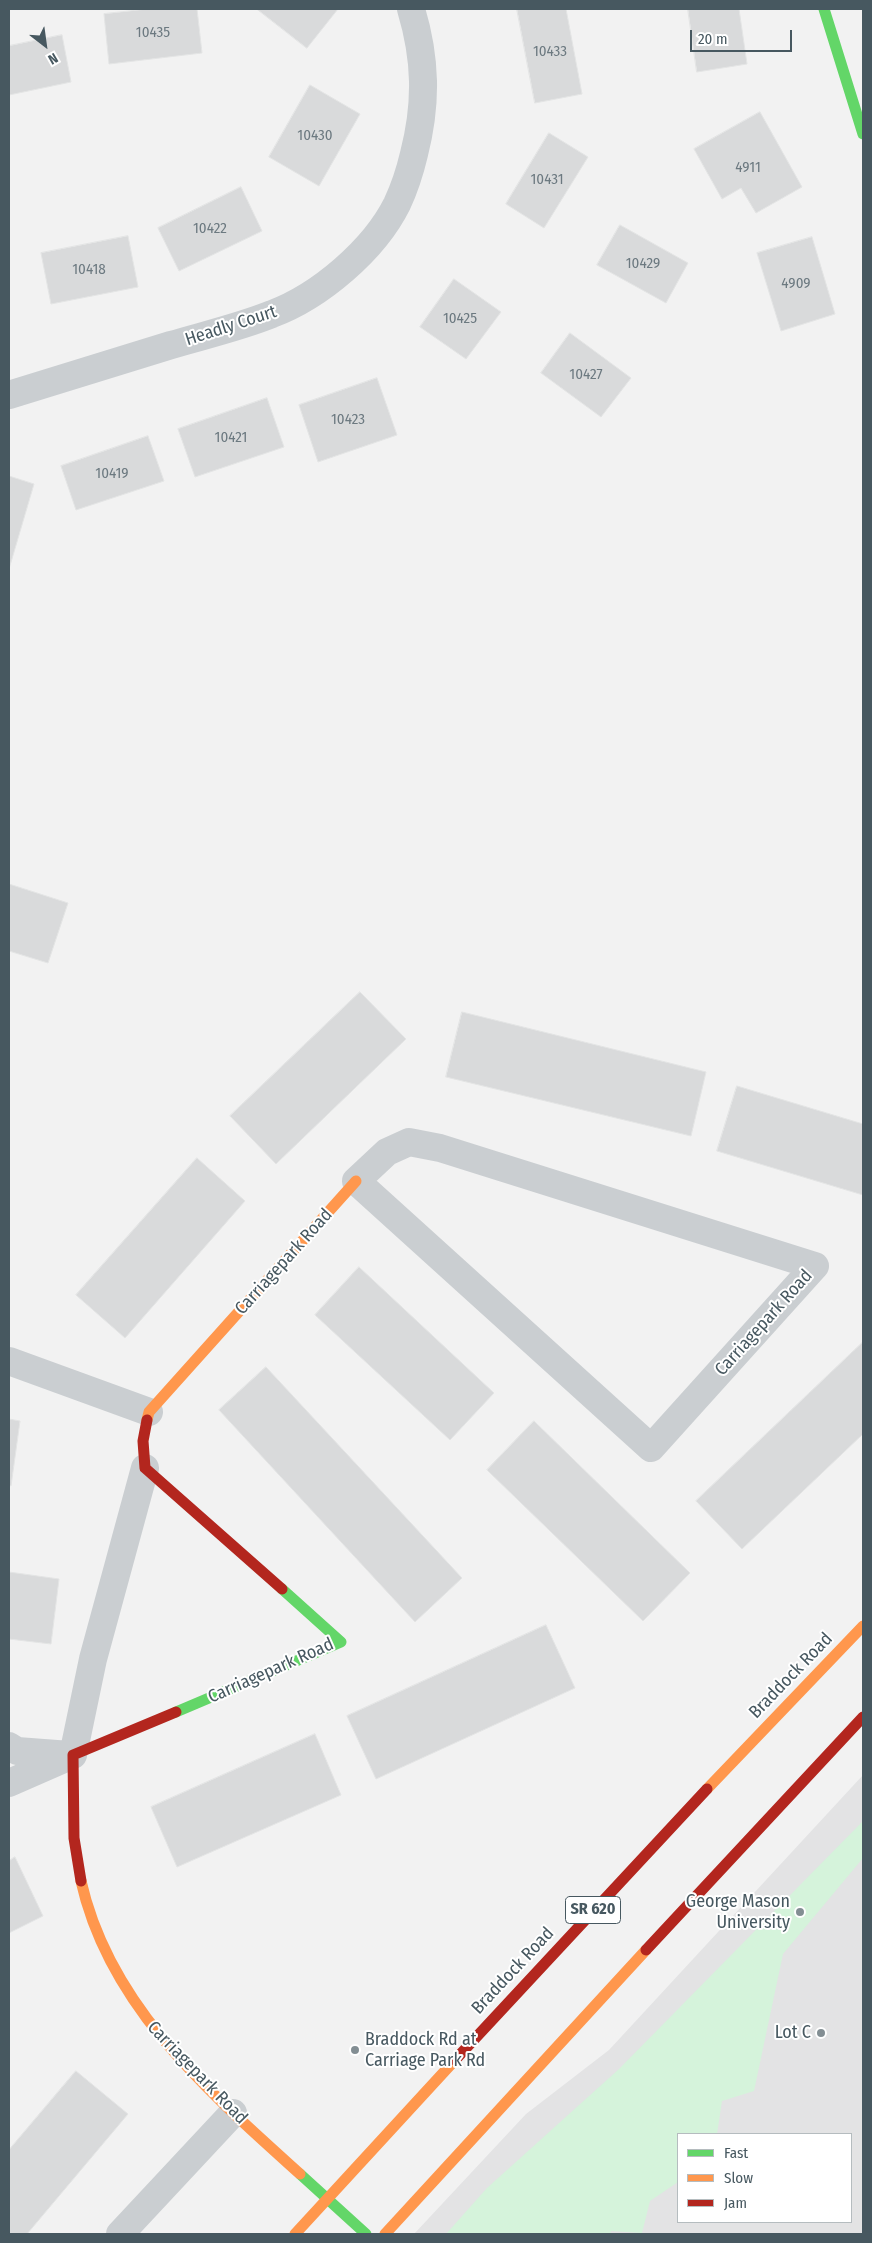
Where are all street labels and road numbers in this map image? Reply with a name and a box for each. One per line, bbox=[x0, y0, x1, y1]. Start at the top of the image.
street label: Headly Court bbox=[183, 301, 279, 351]
street label: Carriagepark Road bbox=[231, 1205, 337, 1319]
street label: Carriagepark Road bbox=[711, 1266, 817, 1380]
street label: Braddock Road bbox=[745, 1629, 837, 1723]
street label: Carriagepark Road bbox=[205, 1634, 337, 1708]
road number: SR 620 bbox=[566, 1896, 620, 1924]
street label: Braddock Road bbox=[467, 1923, 559, 2019]
street label: Carriagepark Road bbox=[142, 2017, 252, 2129]

